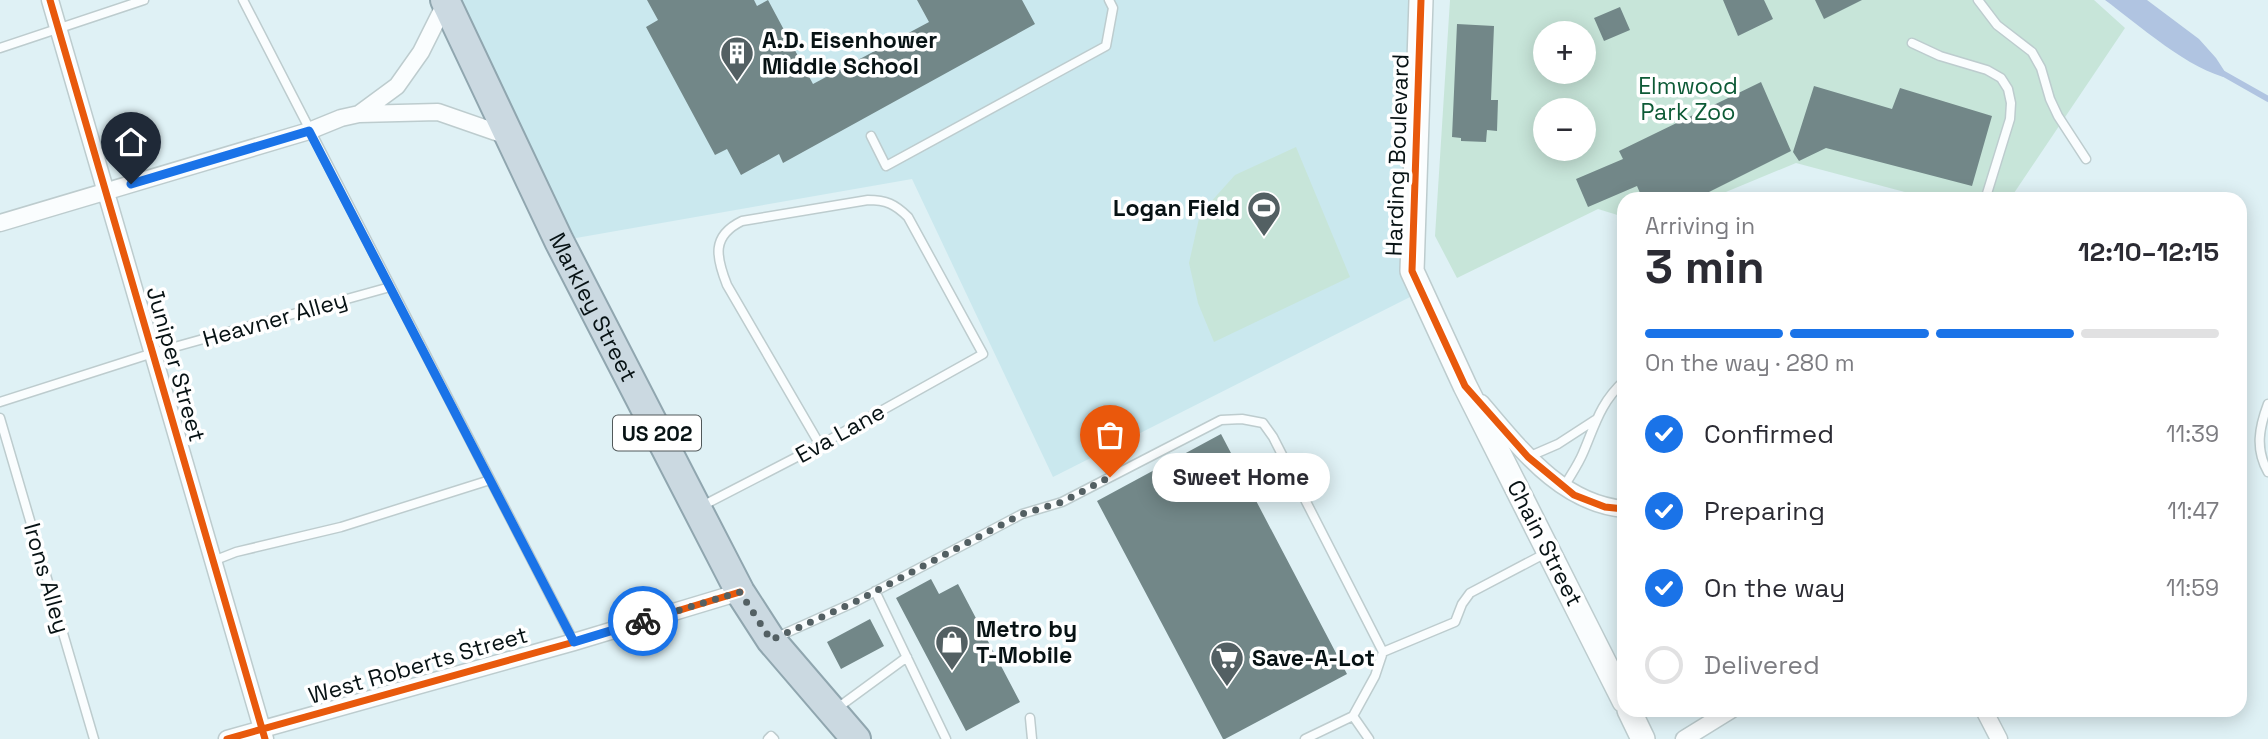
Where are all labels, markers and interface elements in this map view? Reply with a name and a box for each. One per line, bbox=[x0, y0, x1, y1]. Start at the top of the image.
map controls bbox=[1533, 21, 1596, 161]
button: + bbox=[1533, 21, 1596, 84]
place label: A.D. Eisenhower Middle School bbox=[762, 25, 937, 81]
building icon: A.D. Eisenhower Middle School bbox=[718, 34, 756, 83]
street label: Harding Boulevard bbox=[1378, 53, 1416, 257]
park label: Elmwood Park Zoo bbox=[1638, 71, 1738, 127]
button: − bbox=[1533, 98, 1596, 161]
pin bbox=[101, 112, 161, 184]
icon: home bbox=[112, 123, 150, 161]
sports icon: Logan Field bbox=[1245, 189, 1283, 238]
place label: Logan Field bbox=[1113, 193, 1240, 223]
text: Arriving in bbox=[1645, 211, 1755, 241]
street label: Markley Street bbox=[542, 227, 644, 387]
text: 12:10–12:15 bbox=[2078, 235, 2219, 269]
text: 3 min bbox=[1645, 238, 1765, 296]
street label: Juniper Street bbox=[140, 283, 212, 445]
street label: Heavner Alley bbox=[199, 284, 351, 354]
text: On the way · 280 m bbox=[1645, 348, 1855, 378]
street label: Eva Lane bbox=[790, 396, 890, 470]
pin bbox=[1080, 405, 1140, 477]
icon: check bbox=[1645, 415, 1683, 453]
road number: US 202 bbox=[613, 416, 701, 450]
icon: bag bbox=[1091, 416, 1129, 454]
text: Confirmed bbox=[1704, 417, 1834, 451]
text: 11:39 bbox=[2166, 419, 2219, 449]
callout: Sweet Home bbox=[1152, 452, 1330, 502]
text: Sweet Home bbox=[1173, 462, 1309, 492]
street label: Chain Street bbox=[1500, 475, 1590, 611]
icon: check bbox=[1645, 492, 1683, 530]
text: Preparing bbox=[1704, 494, 1825, 528]
text: 11:47 bbox=[2167, 496, 2219, 526]
street label: Irons Alley bbox=[17, 519, 77, 637]
icon: check bbox=[1645, 569, 1683, 607]
text: On the way bbox=[1704, 571, 1845, 605]
text: 11:59 bbox=[2166, 573, 2219, 603]
courier bbox=[608, 586, 678, 656]
icon: bike bbox=[624, 602, 662, 640]
place label: Metro by T-Mobile bbox=[976, 614, 1077, 670]
street label: West Roberts Street bbox=[305, 619, 531, 711]
shop icon: Metro by T-Mobile bbox=[933, 623, 971, 672]
supermarket icon: Save-A-Lot bbox=[1208, 639, 1246, 688]
place label: Save-A-Lot bbox=[1252, 643, 1375, 673]
text: Delivered bbox=[1704, 648, 1820, 682]

